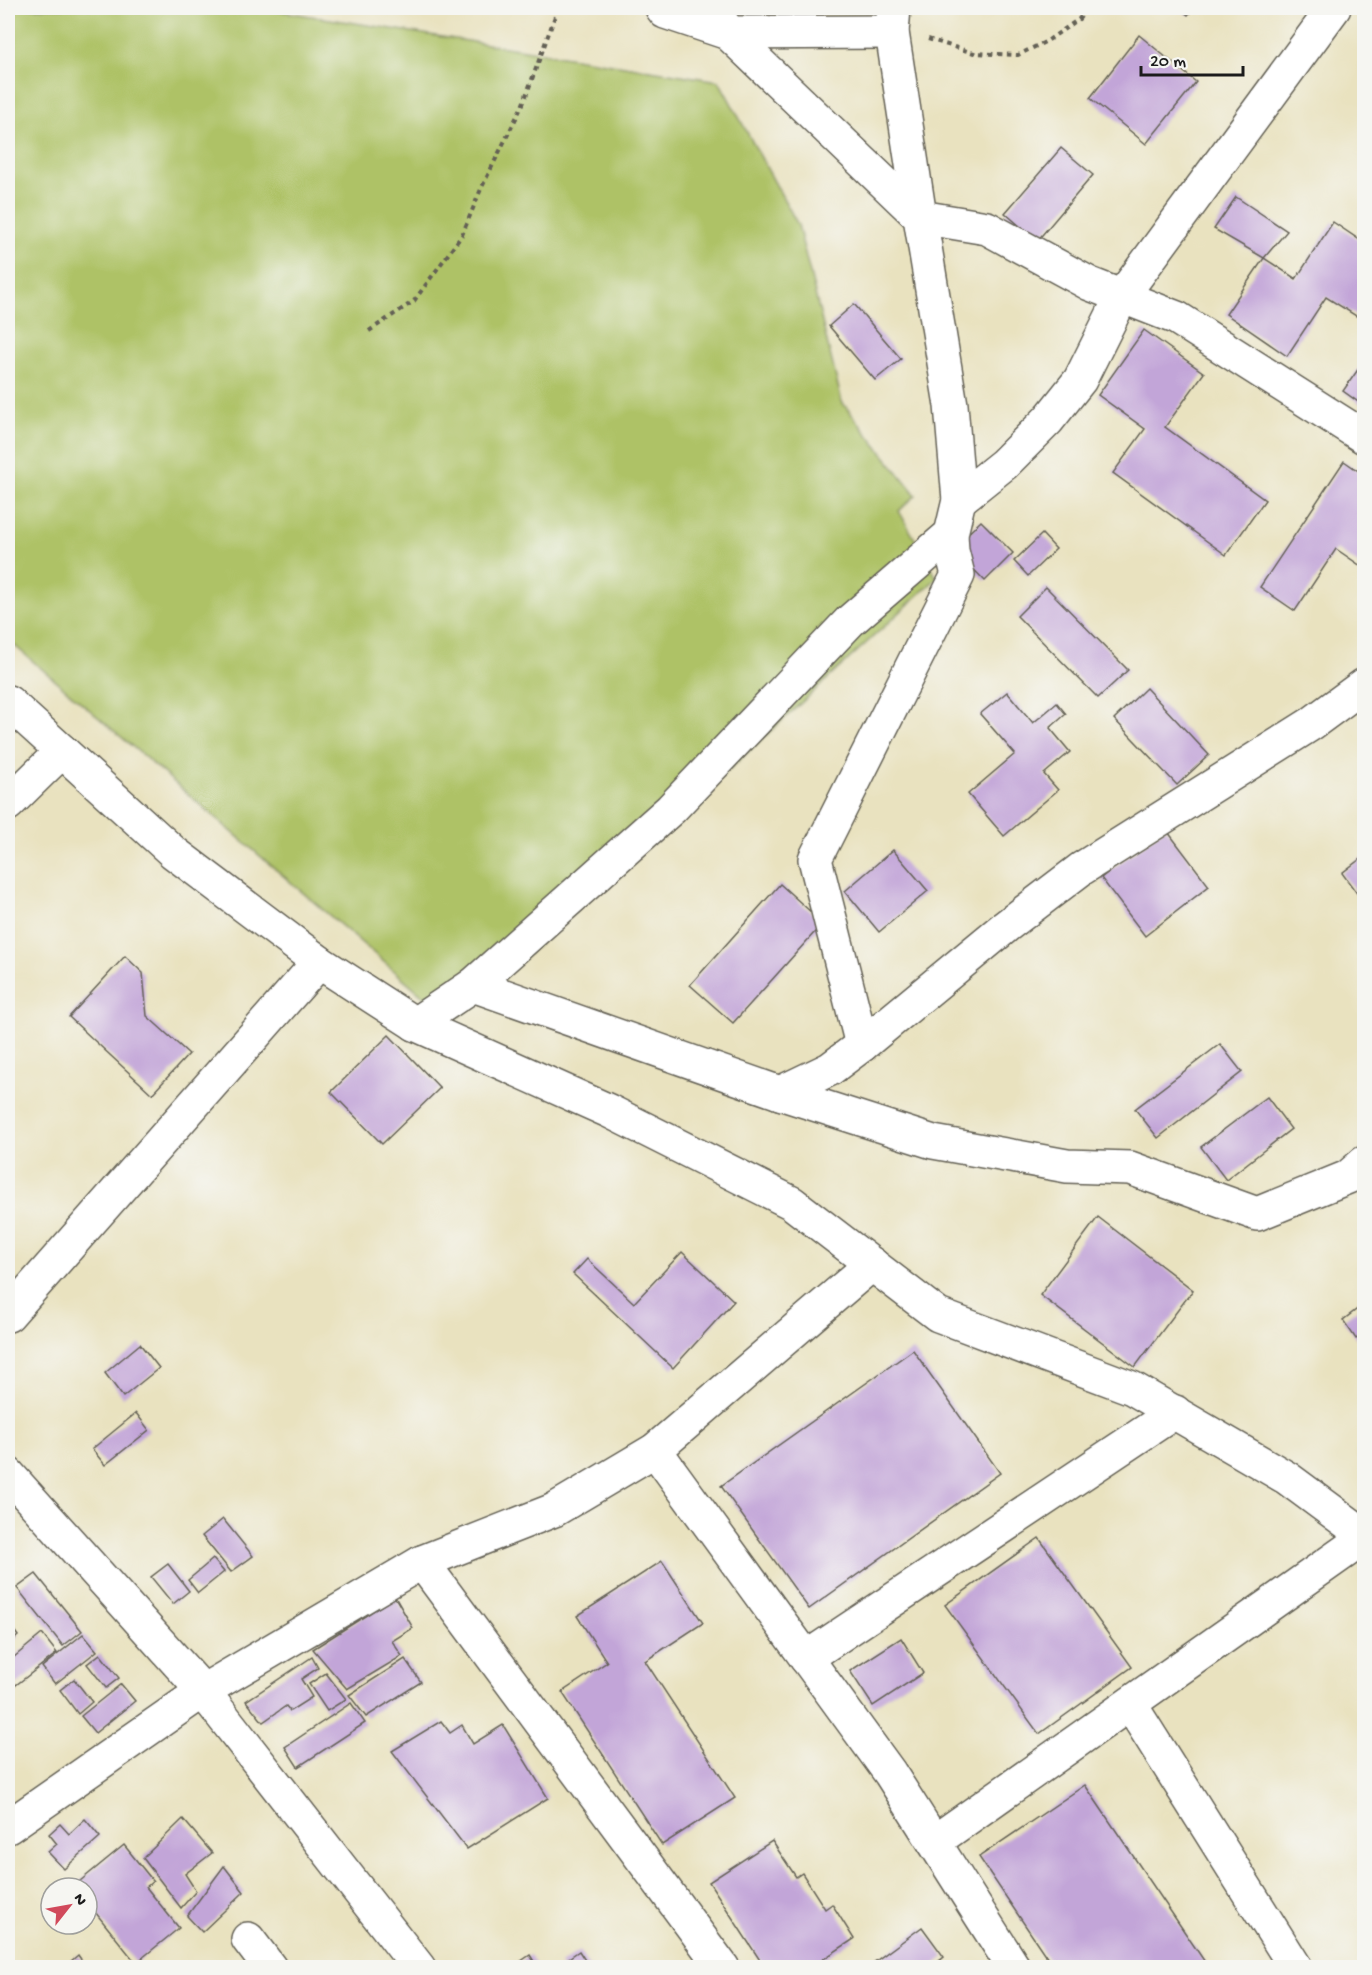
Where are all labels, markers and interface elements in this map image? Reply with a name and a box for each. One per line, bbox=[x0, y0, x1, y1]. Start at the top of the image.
scale bar bbox=[1141, 39, 1243, 77]
text: 20 m bbox=[1150, 52, 1186, 73]
north arrow bbox=[39, 1876, 99, 1936]
text: N bbox=[68, 1891, 90, 1910]

